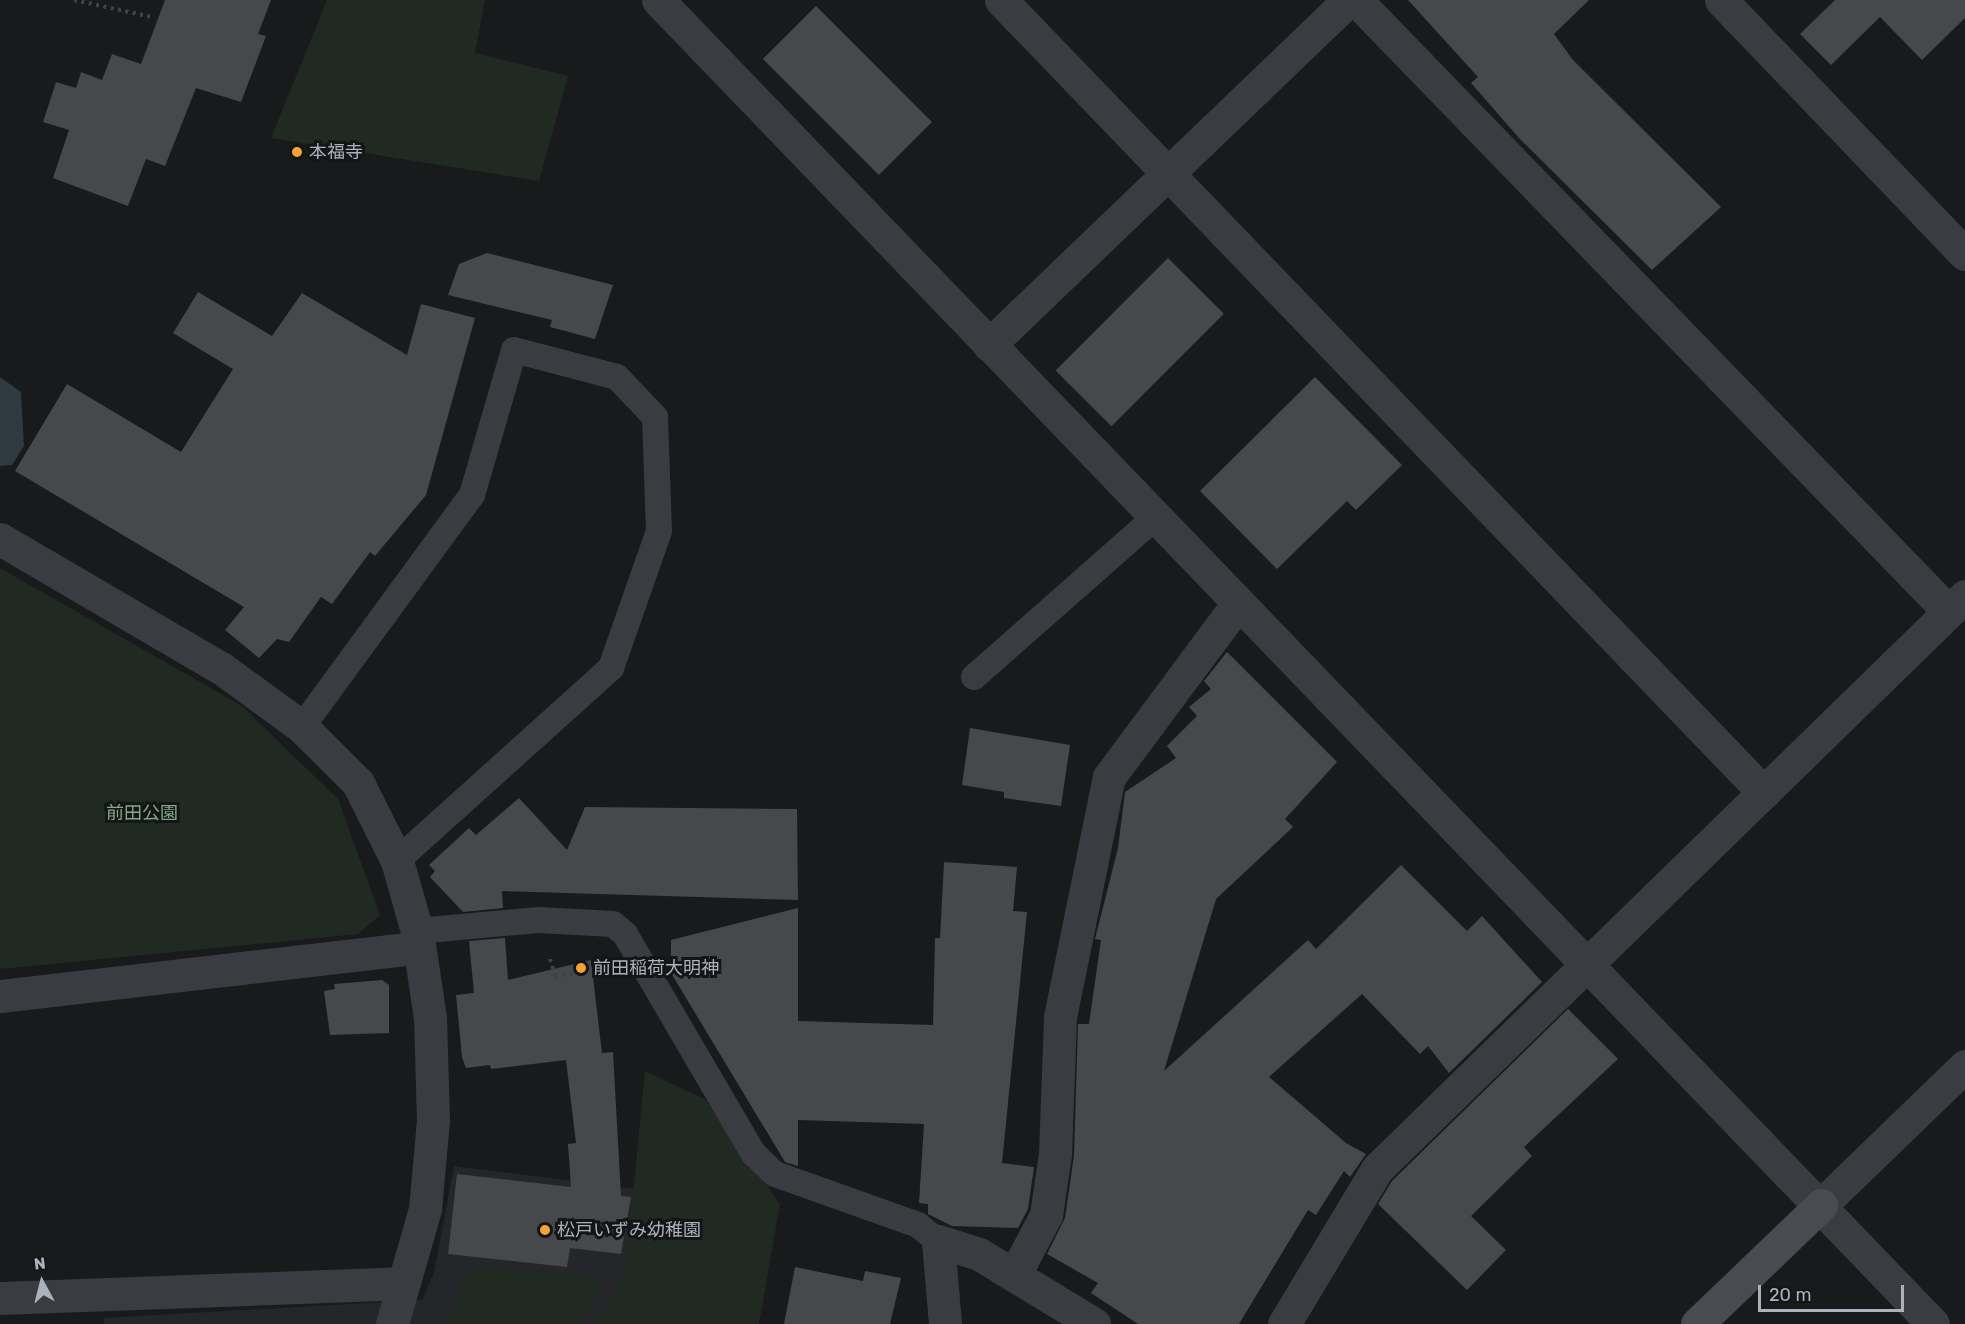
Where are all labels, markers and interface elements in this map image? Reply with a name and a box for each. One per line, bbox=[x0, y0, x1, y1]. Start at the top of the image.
place label: 本福寺 bbox=[309, 141, 363, 163]
marker: 本福寺 bbox=[290, 145, 304, 159]
park label: 前田公園 bbox=[106, 802, 178, 824]
place label: 前田稲荷大明神 bbox=[593, 957, 719, 979]
marker: 前田稲荷大明神 bbox=[574, 961, 588, 975]
place label: 松戸いずみ幼稚園 bbox=[557, 1219, 701, 1241]
marker: 松戸いずみ幼稚園 bbox=[538, 1223, 552, 1237]
north arrow bbox=[12, 1252, 72, 1312]
text: N bbox=[33, 1254, 47, 1274]
scale bar bbox=[1761, 1273, 1906, 1311]
text: 20 m bbox=[1769, 1284, 1811, 1306]

